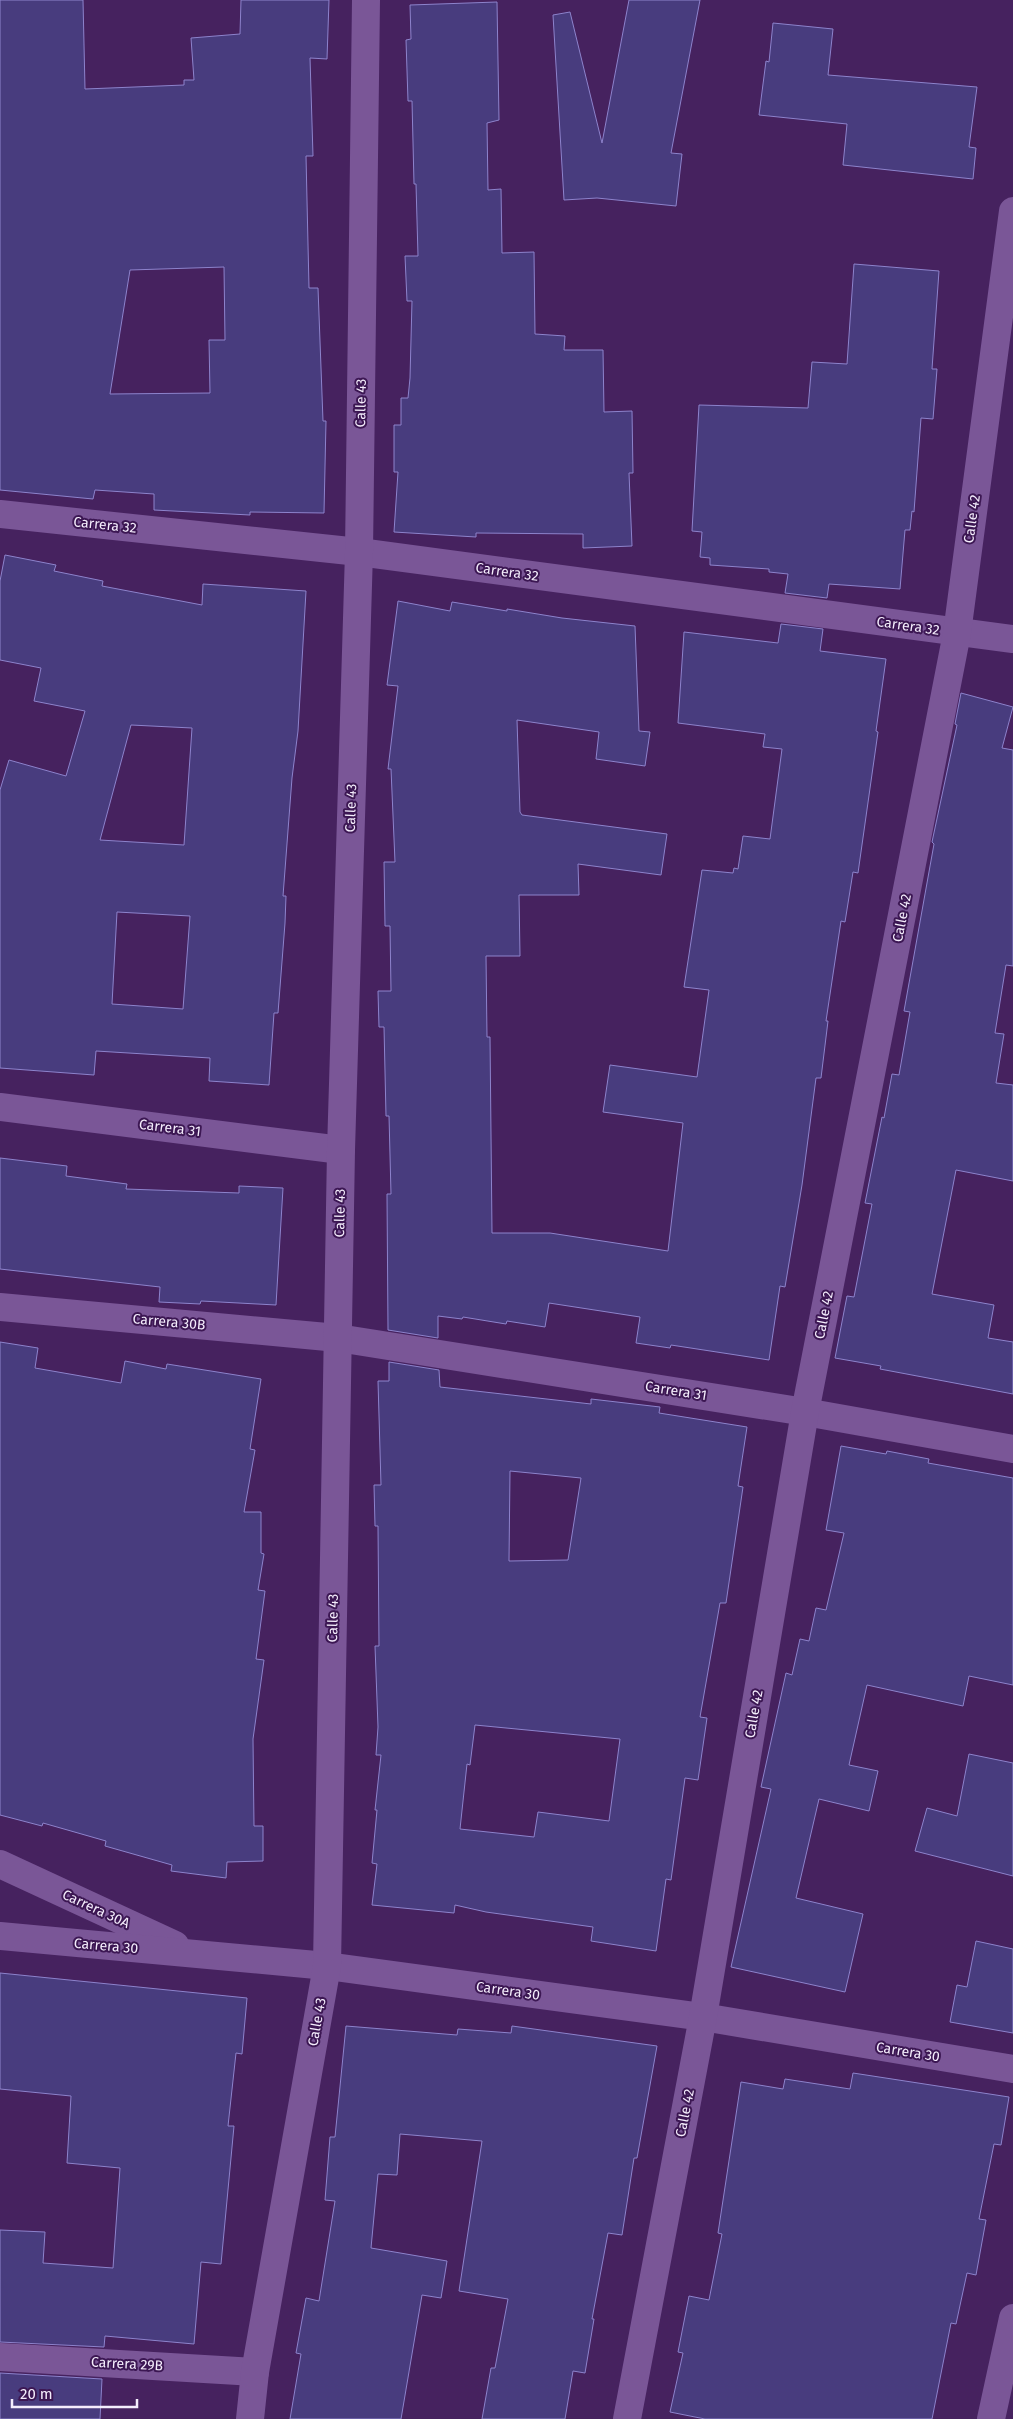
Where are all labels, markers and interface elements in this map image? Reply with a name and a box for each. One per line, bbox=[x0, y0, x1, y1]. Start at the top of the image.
street label: Calle 43 bbox=[352, 378, 370, 428]
street label: Calle 42 bbox=[960, 494, 984, 544]
street label: Carrera 32 bbox=[73, 513, 137, 537]
street label: Carrera 32 bbox=[474, 559, 540, 585]
street label: Carrera 32 bbox=[875, 613, 941, 639]
street label: Calle 43 bbox=[342, 783, 360, 833]
street label: Calle 42 bbox=[889, 892, 915, 944]
street label: Carrera 31 bbox=[138, 1116, 202, 1140]
street label: Calle 43 bbox=[331, 1188, 349, 1238]
street label: Calle 42 bbox=[811, 1289, 837, 1341]
street label: Carrera 30B bbox=[132, 1310, 206, 1334]
street label: Carrera 31 bbox=[644, 1378, 708, 1404]
street label: Calle 43 bbox=[324, 1593, 342, 1643]
street label: Calle 42 bbox=[741, 1688, 767, 1739]
street label: Carrera 30A bbox=[60, 1886, 132, 1932]
street label: Carrera 30 bbox=[73, 1935, 139, 1957]
street label: Carrera 30 bbox=[475, 1978, 541, 2004]
street label: Calle 43 bbox=[304, 1996, 330, 2048]
street label: Carrera 30 bbox=[875, 2039, 941, 2065]
street label: Calle 42 bbox=[672, 2087, 698, 2139]
street label: Carrera 29B bbox=[90, 2354, 164, 2374]
scale bar bbox=[12, 2376, 138, 2408]
text: 20 m bbox=[20, 2385, 53, 2403]

